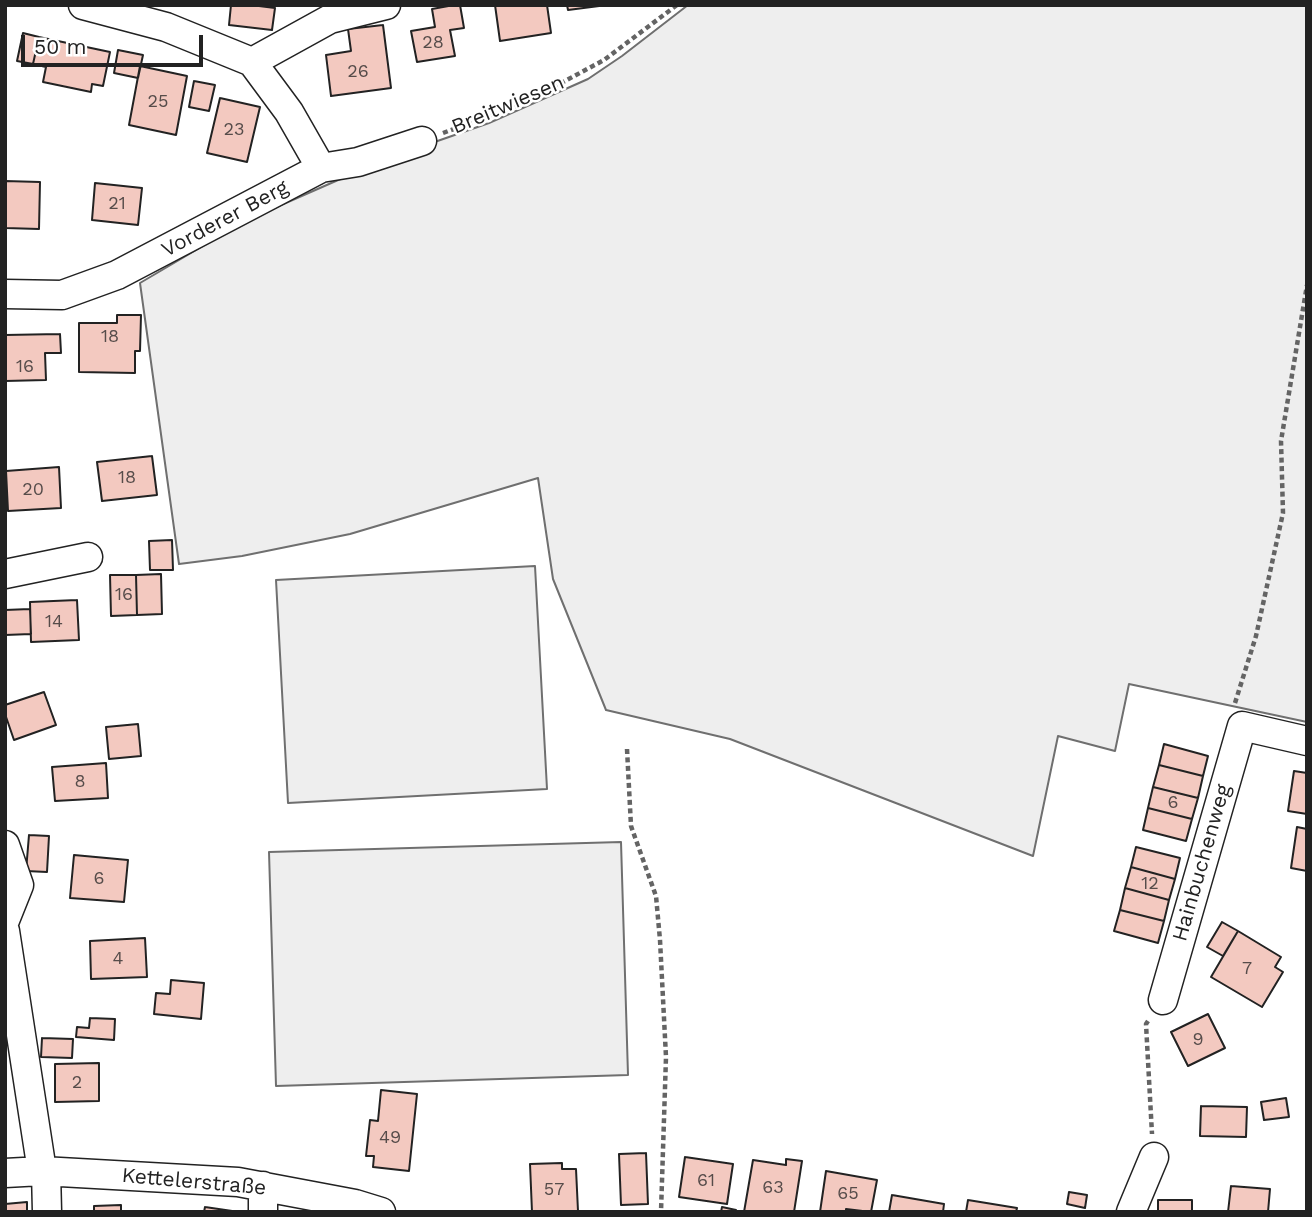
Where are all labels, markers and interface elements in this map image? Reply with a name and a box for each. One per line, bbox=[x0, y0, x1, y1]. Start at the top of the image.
scale bar bbox=[24, 21, 206, 65]
house number: 28 bbox=[422, 32, 444, 54]
text: 50 m bbox=[34, 34, 86, 59]
house number: 26 bbox=[347, 61, 369, 83]
street label: Breitwiesen bbox=[448, 70, 568, 140]
house number: 25 bbox=[148, 91, 168, 113]
house number: 23 bbox=[224, 119, 244, 141]
street label: Vorderer Berg bbox=[157, 175, 293, 263]
house number: 21 bbox=[108, 193, 126, 215]
house number: 18 bbox=[101, 326, 119, 348]
house number: 16 bbox=[16, 356, 34, 378]
house number: 18 bbox=[118, 467, 136, 489]
house number: 20 bbox=[22, 479, 44, 501]
house number: 16 bbox=[115, 584, 133, 606]
house number: 14 bbox=[45, 611, 63, 633]
house number: 8 bbox=[74, 771, 86, 793]
street label: Hainbuchenweg bbox=[1168, 782, 1236, 944]
house number: 6 bbox=[1168, 792, 1178, 814]
house number: 6 bbox=[94, 868, 104, 890]
house number: 12 bbox=[1141, 873, 1159, 895]
house number: 4 bbox=[113, 948, 123, 970]
house number: 7 bbox=[1242, 958, 1252, 980]
house number: 9 bbox=[1192, 1029, 1204, 1051]
house number: 2 bbox=[72, 1072, 82, 1094]
house number: 49 bbox=[379, 1127, 401, 1149]
street label: Kettelerstraße bbox=[121, 1163, 267, 1201]
house number: 61 bbox=[697, 1170, 715, 1192]
house number: 63 bbox=[762, 1177, 784, 1199]
house number: 57 bbox=[544, 1179, 564, 1201]
house number: 65 bbox=[837, 1183, 859, 1205]

